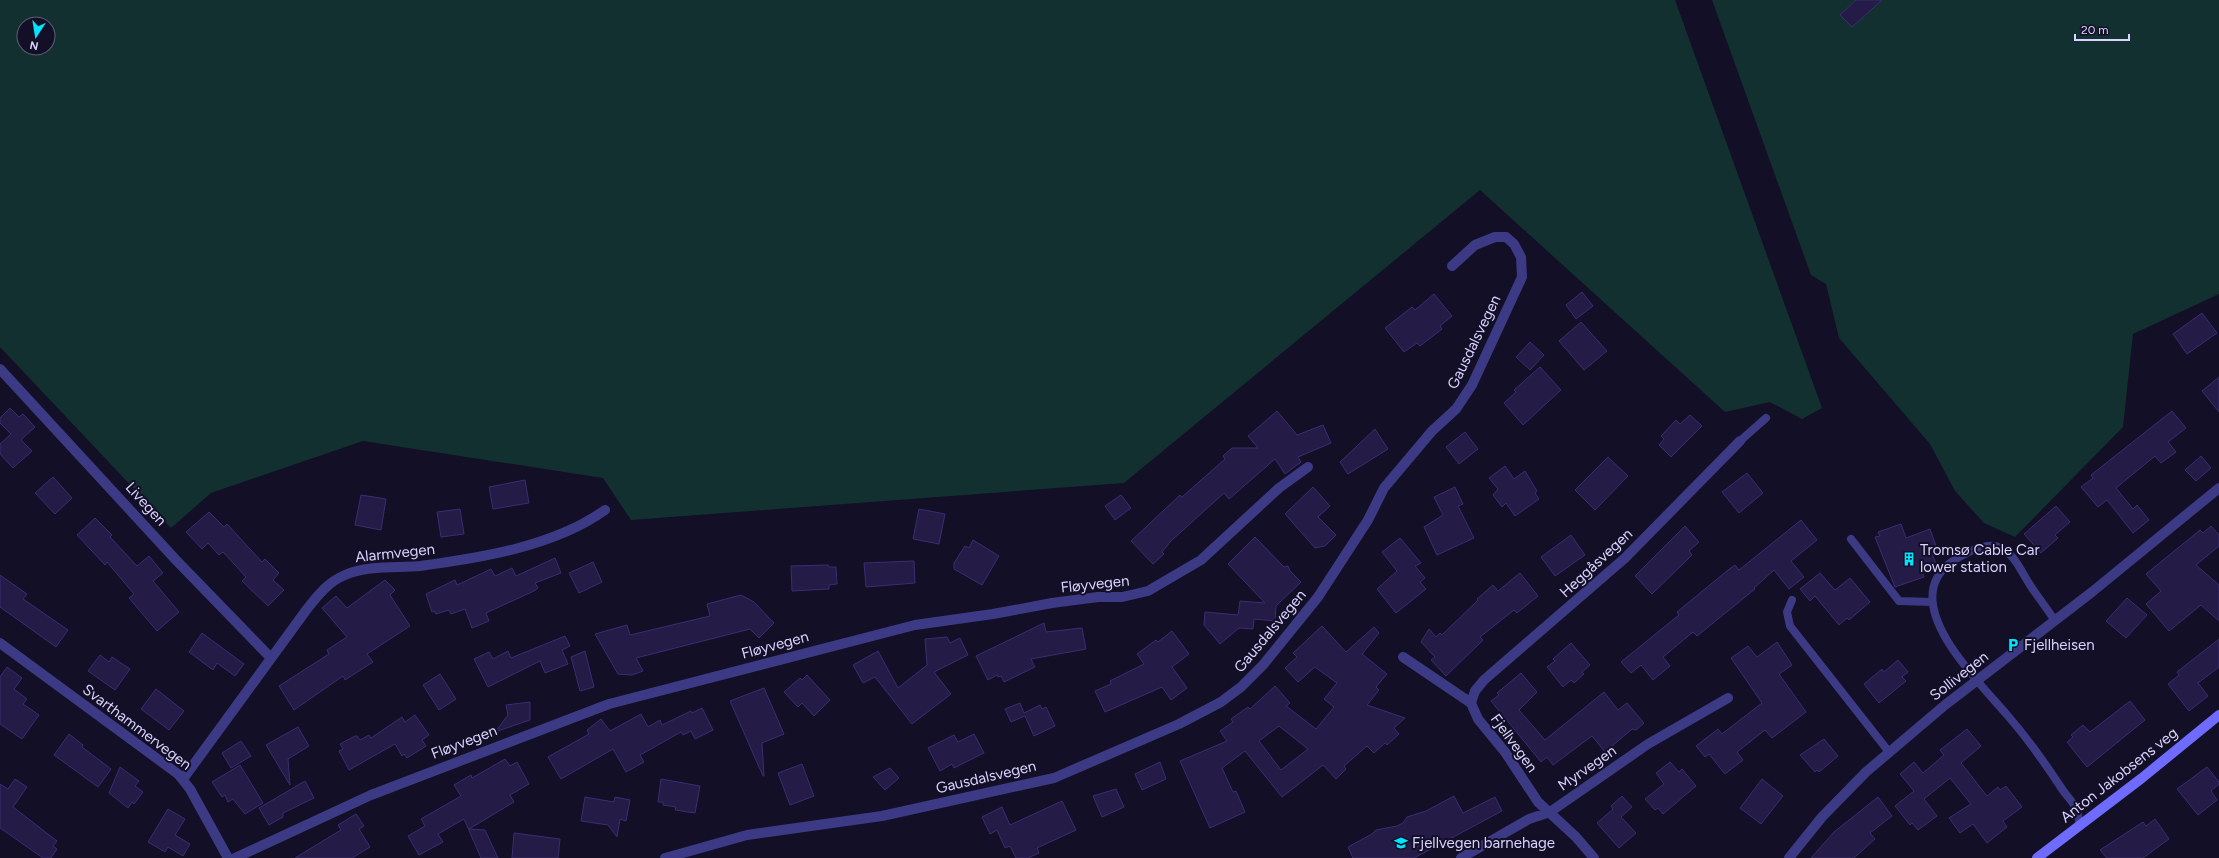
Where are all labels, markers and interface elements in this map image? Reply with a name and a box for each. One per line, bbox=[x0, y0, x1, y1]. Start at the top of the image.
north arrow bbox=[16, 16, 56, 56]
scale bar bbox=[2075, 16, 2129, 42]
text: 20 m bbox=[2081, 23, 2109, 37]
text: N bbox=[29, 38, 40, 53]
street label: Gausdalsvegen bbox=[1443, 292, 1505, 392]
street label: Livegen bbox=[122, 478, 170, 530]
street label: Heggåsvegen bbox=[1556, 525, 1636, 601]
street label: Alarmvegen bbox=[354, 540, 436, 566]
place label: Tromsø Cable Car lower station bbox=[1920, 541, 2039, 576]
building icon: Tromsø Cable Car lower station bbox=[1901, 551, 1917, 567]
street label: Fløyvegen bbox=[1060, 571, 1130, 597]
street label: Gausdalsvegen bbox=[1230, 586, 1310, 676]
street label: Fløyvegen bbox=[739, 627, 811, 663]
place label: Fjellheisen bbox=[2024, 636, 2095, 654]
parking icon: Fjellheisen bbox=[2005, 637, 2021, 653]
street label: Sollivegen bbox=[1926, 648, 1992, 704]
street label: Svarthammervegen bbox=[79, 680, 195, 774]
street label: Fjellvegen bbox=[1487, 710, 1541, 776]
street label: Fløyvegen bbox=[429, 721, 499, 763]
street label: Anton Jakobsens veg bbox=[2057, 724, 2181, 826]
street label: Myrvegen bbox=[1554, 741, 1620, 795]
street label: Gausdalsvegen bbox=[934, 757, 1038, 797]
place label: Fjellvegen barnehage bbox=[1412, 834, 1555, 852]
school or university icon: Fjellvegen barnehage bbox=[1393, 835, 1409, 851]

